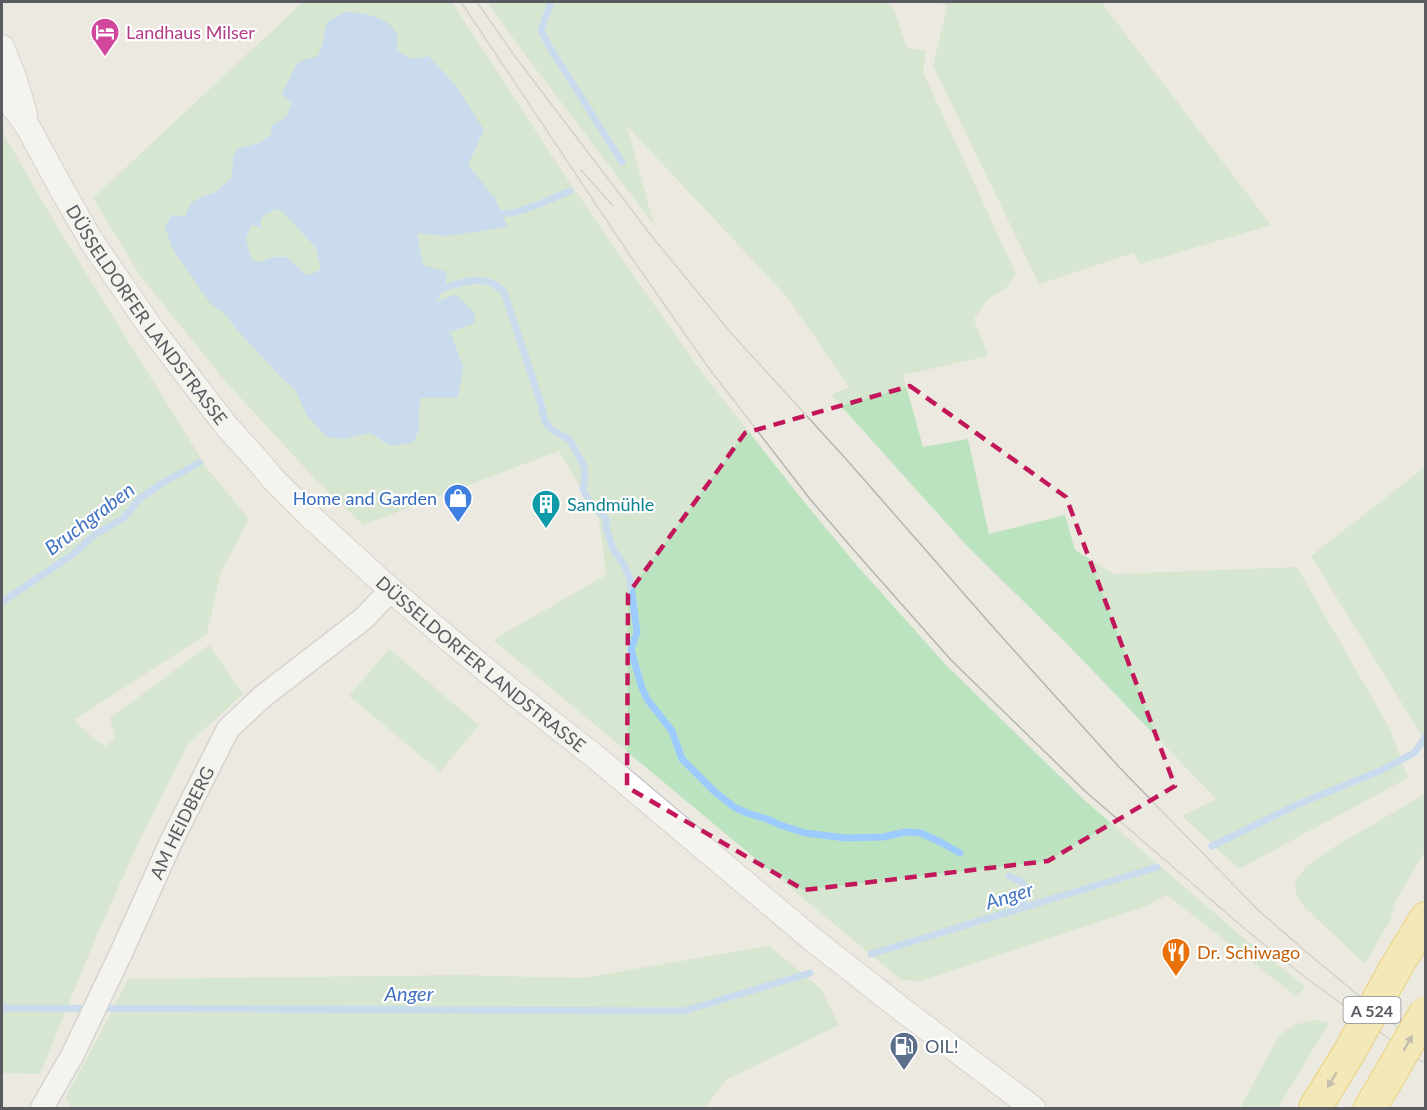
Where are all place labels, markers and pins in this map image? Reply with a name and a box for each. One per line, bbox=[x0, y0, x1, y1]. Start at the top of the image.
hotel icon: Landhaus Milser bbox=[89, 16, 121, 58]
place label: Landhaus Milser bbox=[126, 21, 255, 43]
shop icon: Home and Garden bbox=[442, 482, 474, 524]
place label: Home and Garden bbox=[293, 487, 437, 509]
building icon: Sandmühle bbox=[530, 488, 562, 530]
place label: Sandmühle bbox=[567, 493, 654, 515]
restaurant icon: Dr. Schiwago bbox=[1160, 936, 1192, 978]
place label: Dr. Schiwago bbox=[1197, 941, 1300, 963]
fuel station icon: OIL! bbox=[888, 1030, 920, 1072]
place label: OIL! bbox=[925, 1035, 959, 1057]

